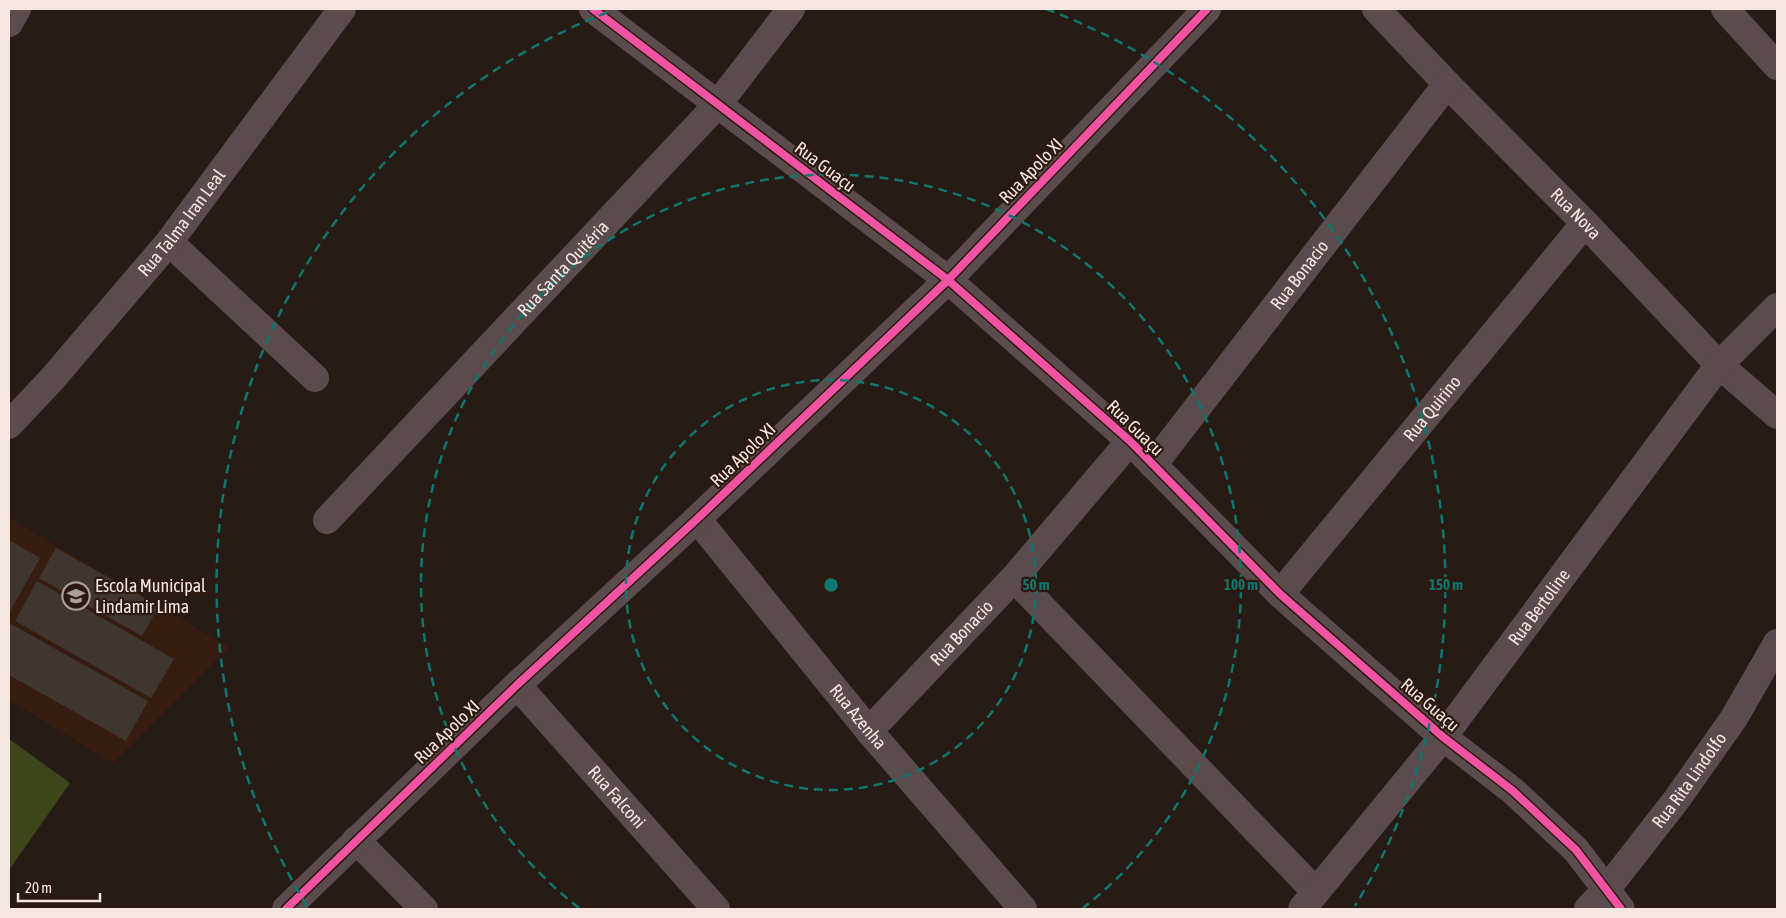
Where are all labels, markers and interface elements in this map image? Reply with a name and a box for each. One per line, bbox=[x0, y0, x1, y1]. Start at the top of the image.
street label: Rua Apolo XI bbox=[994, 134, 1067, 208]
street label: Rua Guaçu bbox=[791, 137, 860, 196]
street label: Rua Talma Iran Leal bbox=[133, 165, 229, 280]
street label: Rua Nova bbox=[1546, 184, 1606, 243]
street label: Rua Santa Quitéria bbox=[513, 216, 613, 321]
street label: Rua Bonacio bbox=[1266, 236, 1333, 314]
street label: Rua Quirino bbox=[1399, 371, 1465, 445]
street label: Rua Guaçu bbox=[1103, 396, 1168, 460]
street label: Rua Apolo XI bbox=[706, 418, 780, 491]
street label: Rua Bertoline bbox=[1504, 565, 1574, 649]
place label: Escola Municipal Lindamir Lima bbox=[95, 575, 206, 617]
centre of rings bbox=[822, 576, 840, 594]
text: 50 m bbox=[1023, 576, 1050, 593]
text: 100 m bbox=[1224, 576, 1258, 593]
text: 150 m bbox=[1429, 576, 1463, 593]
school or university icon: Escola Municipal Lindamir Lima bbox=[61, 581, 91, 611]
street label: Rua Bonacio bbox=[926, 596, 997, 670]
street label: Rua Guaçu bbox=[1397, 674, 1464, 736]
street label: Rua Azenha bbox=[825, 680, 891, 753]
street label: Rua Apolo XI bbox=[410, 695, 484, 768]
street label: Rua Rita Lindolfo bbox=[1647, 728, 1731, 832]
street label: Rua Falconi bbox=[584, 761, 650, 832]
scale bar bbox=[18, 870, 100, 902]
text: 20 m bbox=[25, 879, 52, 896]

